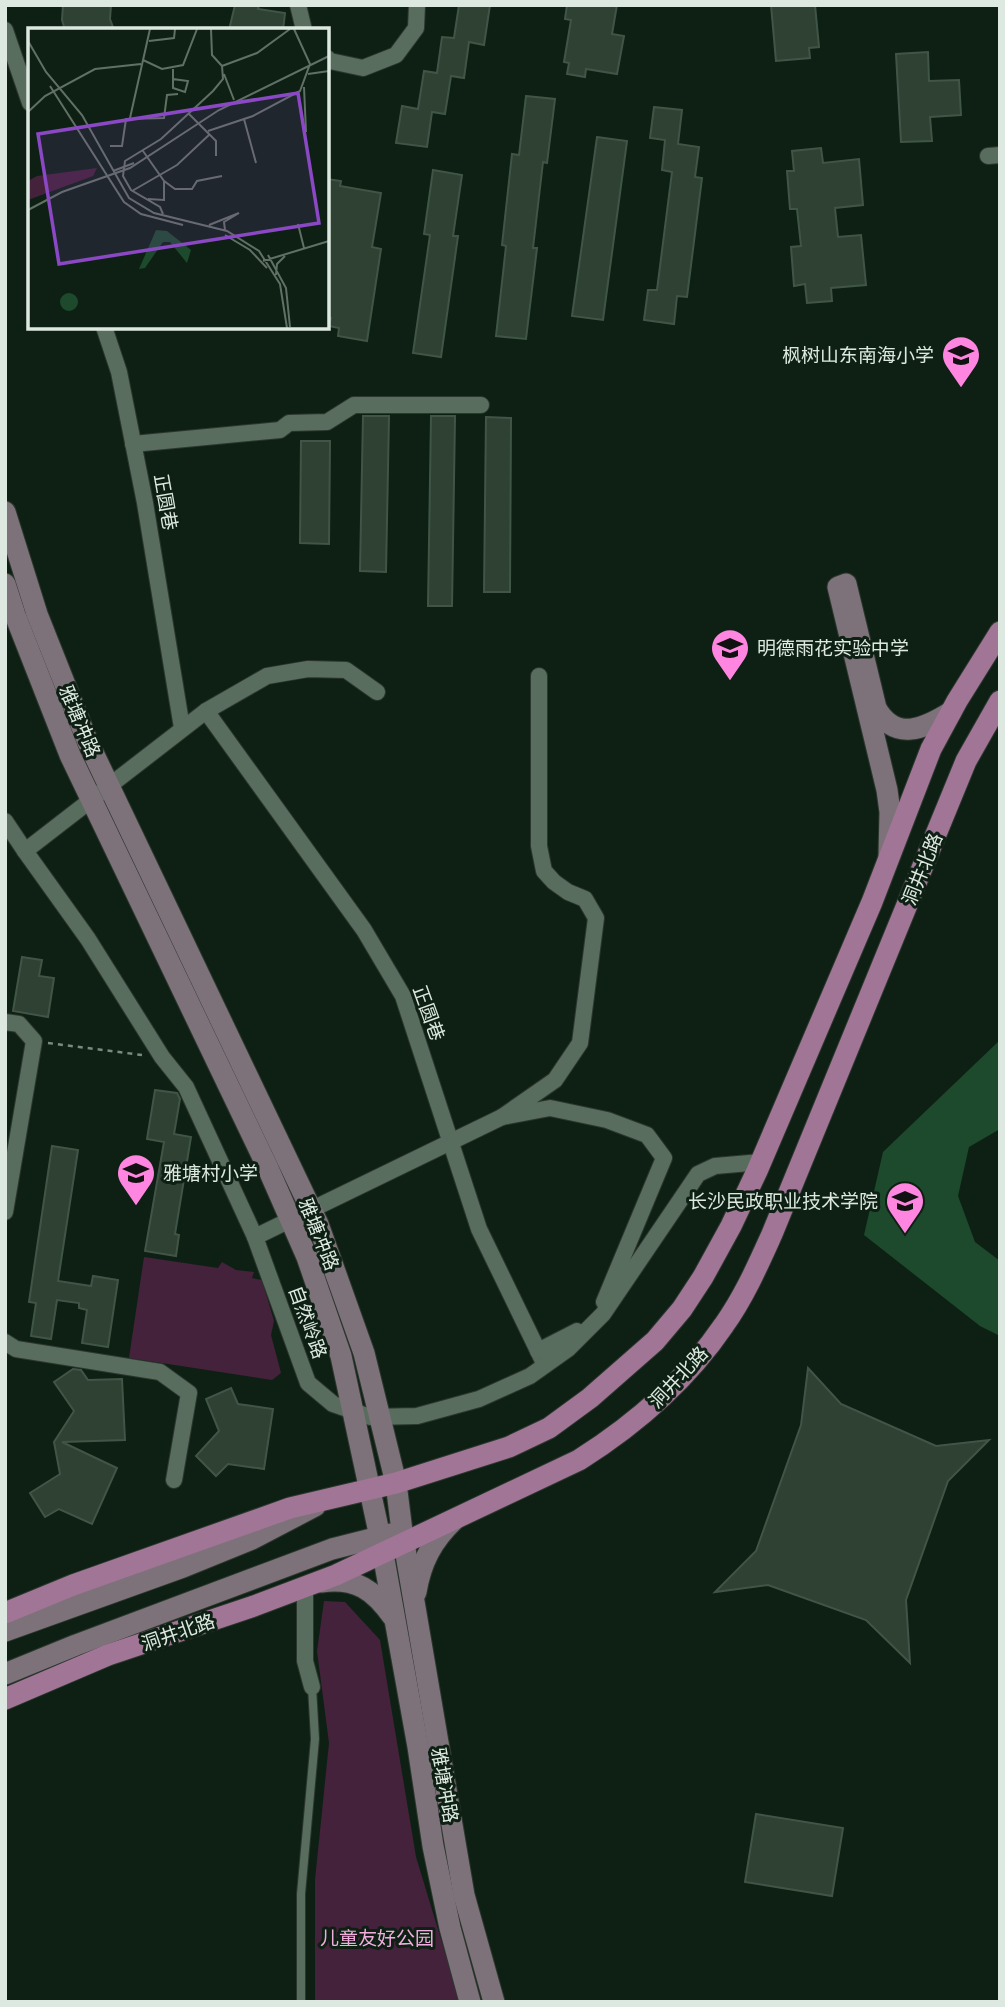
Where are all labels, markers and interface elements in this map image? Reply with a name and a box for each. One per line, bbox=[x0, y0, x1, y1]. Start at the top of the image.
inset map bbox=[28, 28, 329, 329]
school or university icon: 枫树山东南海小学 bbox=[940, 334, 982, 389]
place label: 枫树山东南海小学 bbox=[782, 345, 934, 366]
street label: 正圆巷 bbox=[150, 472, 181, 532]
school or university icon: 明德雨花实验中学 bbox=[709, 627, 751, 682]
place label: 明德雨花实验中学 bbox=[757, 638, 909, 659]
street label: 雅塘冲路 bbox=[55, 682, 104, 760]
street label: 洞井北路 bbox=[898, 830, 946, 908]
street label: 正圆巷 bbox=[409, 983, 448, 1044]
school or university icon: 雅塘村小学 bbox=[115, 1152, 157, 1207]
place label: 雅塘村小学 bbox=[163, 1163, 258, 1184]
school or university icon: 长沙民政职业技术学院 bbox=[884, 1180, 926, 1235]
place label: 长沙民政职业技术学院 bbox=[688, 1191, 878, 1212]
street label: 雅塘冲路 bbox=[295, 1195, 343, 1273]
street label: 自然岭路 bbox=[285, 1283, 330, 1361]
street label: 洞井北路 bbox=[645, 1342, 712, 1412]
street label: 洞井北路 bbox=[139, 1610, 218, 1655]
street label: 雅塘冲路 bbox=[428, 1746, 461, 1824]
park label: 儿童友好公园 bbox=[320, 1928, 434, 1949]

